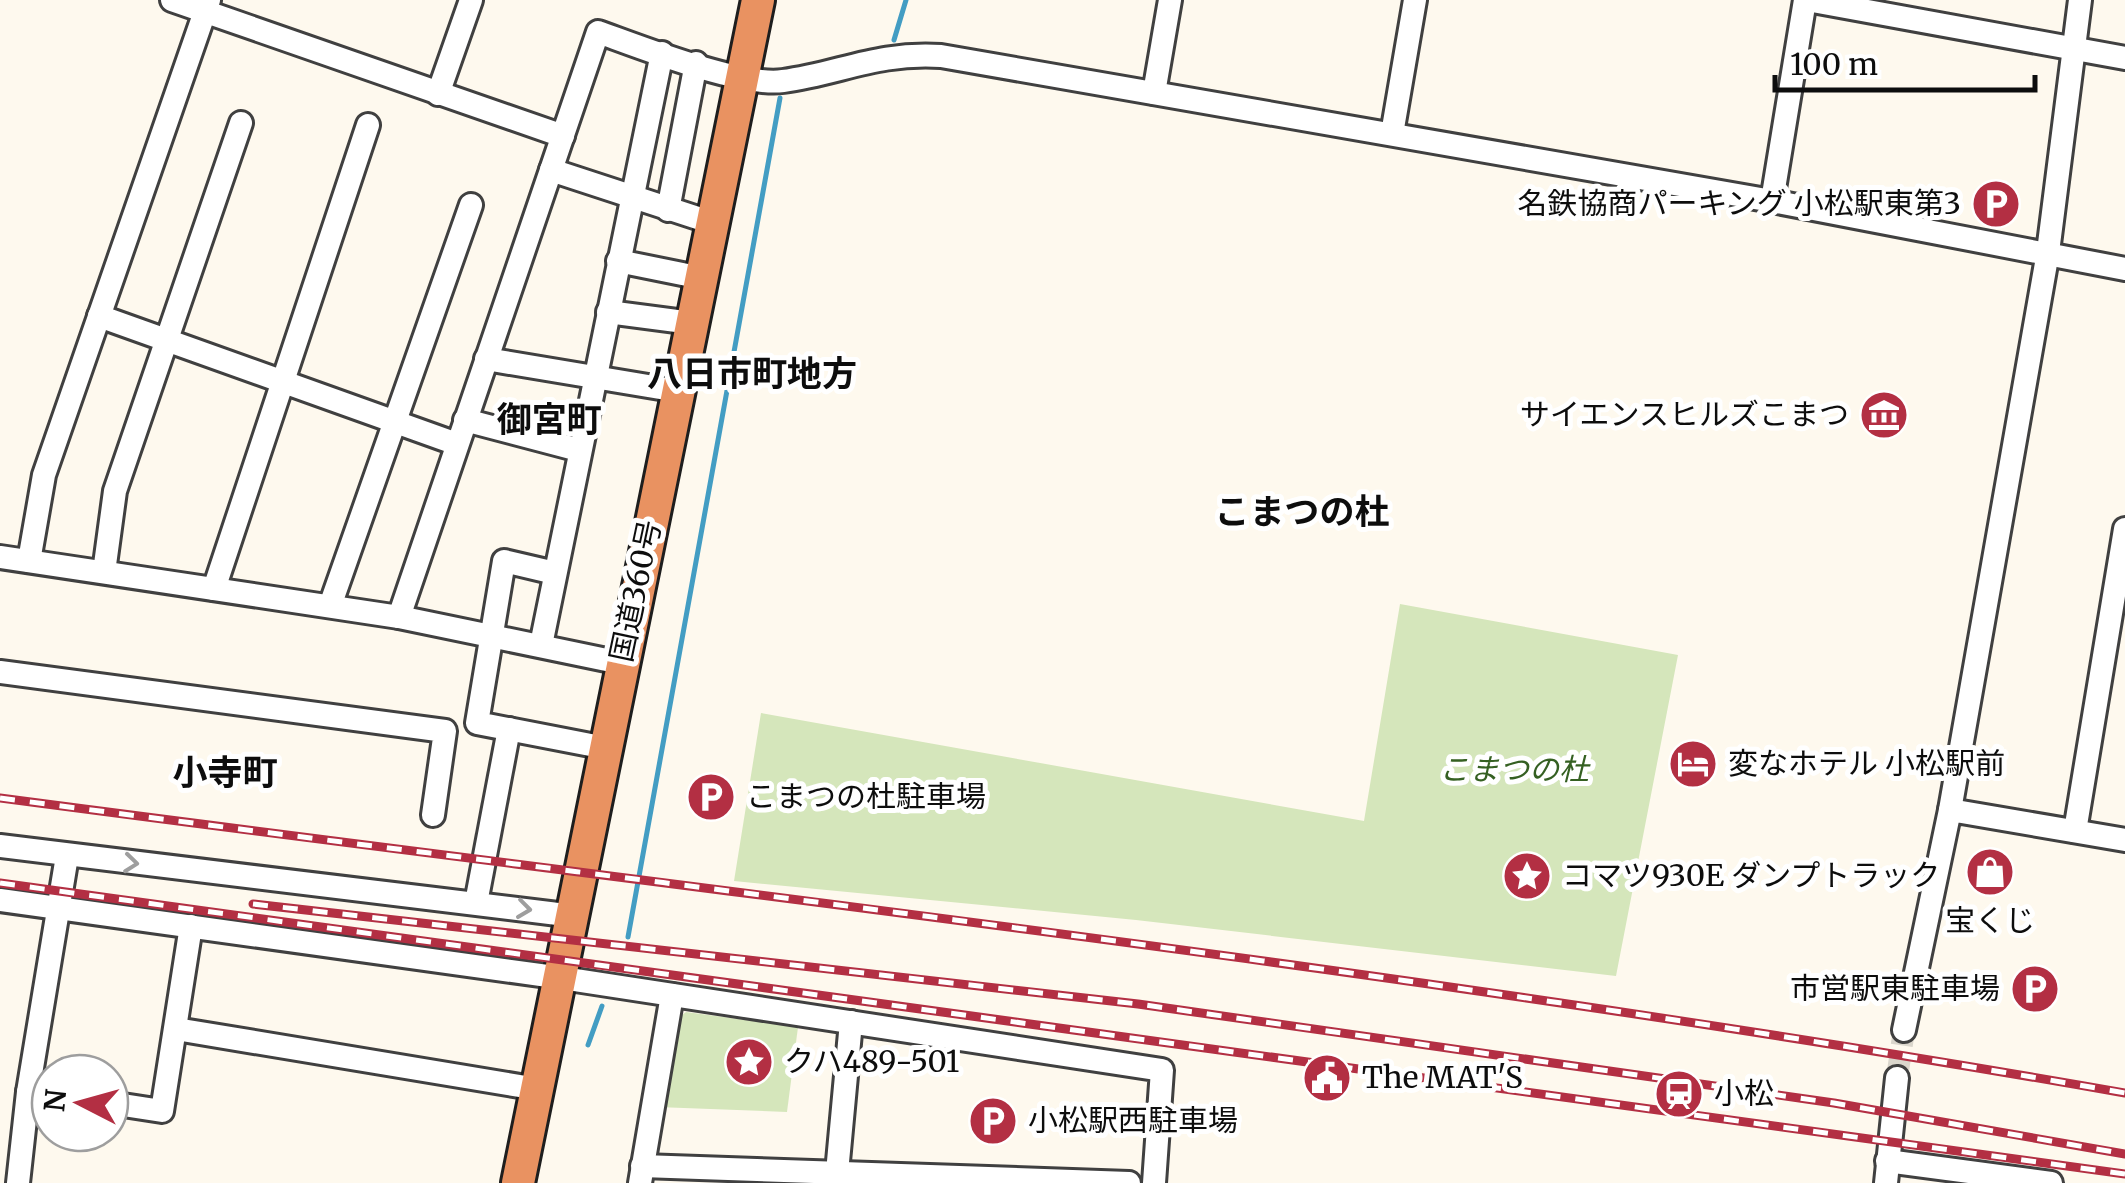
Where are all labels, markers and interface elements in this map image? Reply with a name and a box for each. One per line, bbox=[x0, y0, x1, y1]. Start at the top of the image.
scale bar bbox=[1775, 30, 2035, 92]
text: 100 m bbox=[1790, 45, 1878, 83]
parking icon: 名鉄協商パーキング 小松駅東第3 bbox=[1970, 178, 2022, 230]
place label: 名鉄協商パーキング 小松駅東第3 bbox=[1518, 184, 1961, 222]
district label: 八日市町地方 bbox=[647, 352, 857, 396]
museum icon: サイエンスヒルズこまつ bbox=[1858, 389, 1910, 441]
place label: サイエンスヒルズこまつ bbox=[1520, 395, 1849, 433]
district label: 御宮町 bbox=[496, 398, 602, 442]
district label: こまつの杜 bbox=[1214, 490, 1390, 534]
street label: 国道360号 bbox=[601, 516, 669, 665]
hotel icon: 変なホテル 小松駅前 bbox=[1667, 738, 1719, 790]
place label: 変なホテル 小松駅前 bbox=[1728, 744, 2005, 782]
park label: こまつの杜 bbox=[1439, 750, 1591, 788]
district label: 小寺町 bbox=[172, 751, 278, 795]
parking icon: こまつの杜駐車場 bbox=[685, 771, 737, 823]
place label: こまつの杜駐車場 bbox=[746, 777, 986, 815]
shop icon: 宝くじ bbox=[1964, 846, 2016, 898]
place icon: コマツ930E ダンプトラック bbox=[1501, 850, 1553, 902]
one-way arrow bbox=[124, 852, 140, 873]
place label: コマツ930E ダンプトラック bbox=[1562, 856, 1940, 894]
one-way arrow bbox=[516, 898, 532, 919]
place label: 宝くじ bbox=[1945, 901, 2035, 939]
parking icon: 市営駅東駐車場 bbox=[2009, 963, 2061, 1015]
place label: 市営駅東駐車場 bbox=[1790, 969, 2000, 1007]
place icon: クハ489-501 bbox=[723, 1036, 775, 1088]
place label: クハ489-501 bbox=[784, 1042, 959, 1080]
public building icon: The MAT'S bbox=[1301, 1052, 1353, 1104]
north arrow bbox=[30, 1053, 130, 1153]
place label: The MAT'S bbox=[1362, 1058, 1523, 1096]
station icon: 小松 bbox=[1653, 1068, 1705, 1120]
place label: 小松 bbox=[1714, 1074, 1774, 1112]
text: N bbox=[36, 1088, 74, 1113]
parking icon: 小松駅西駐車場 bbox=[967, 1095, 1019, 1147]
place label: 小松駅西駐車場 bbox=[1028, 1101, 1238, 1139]

